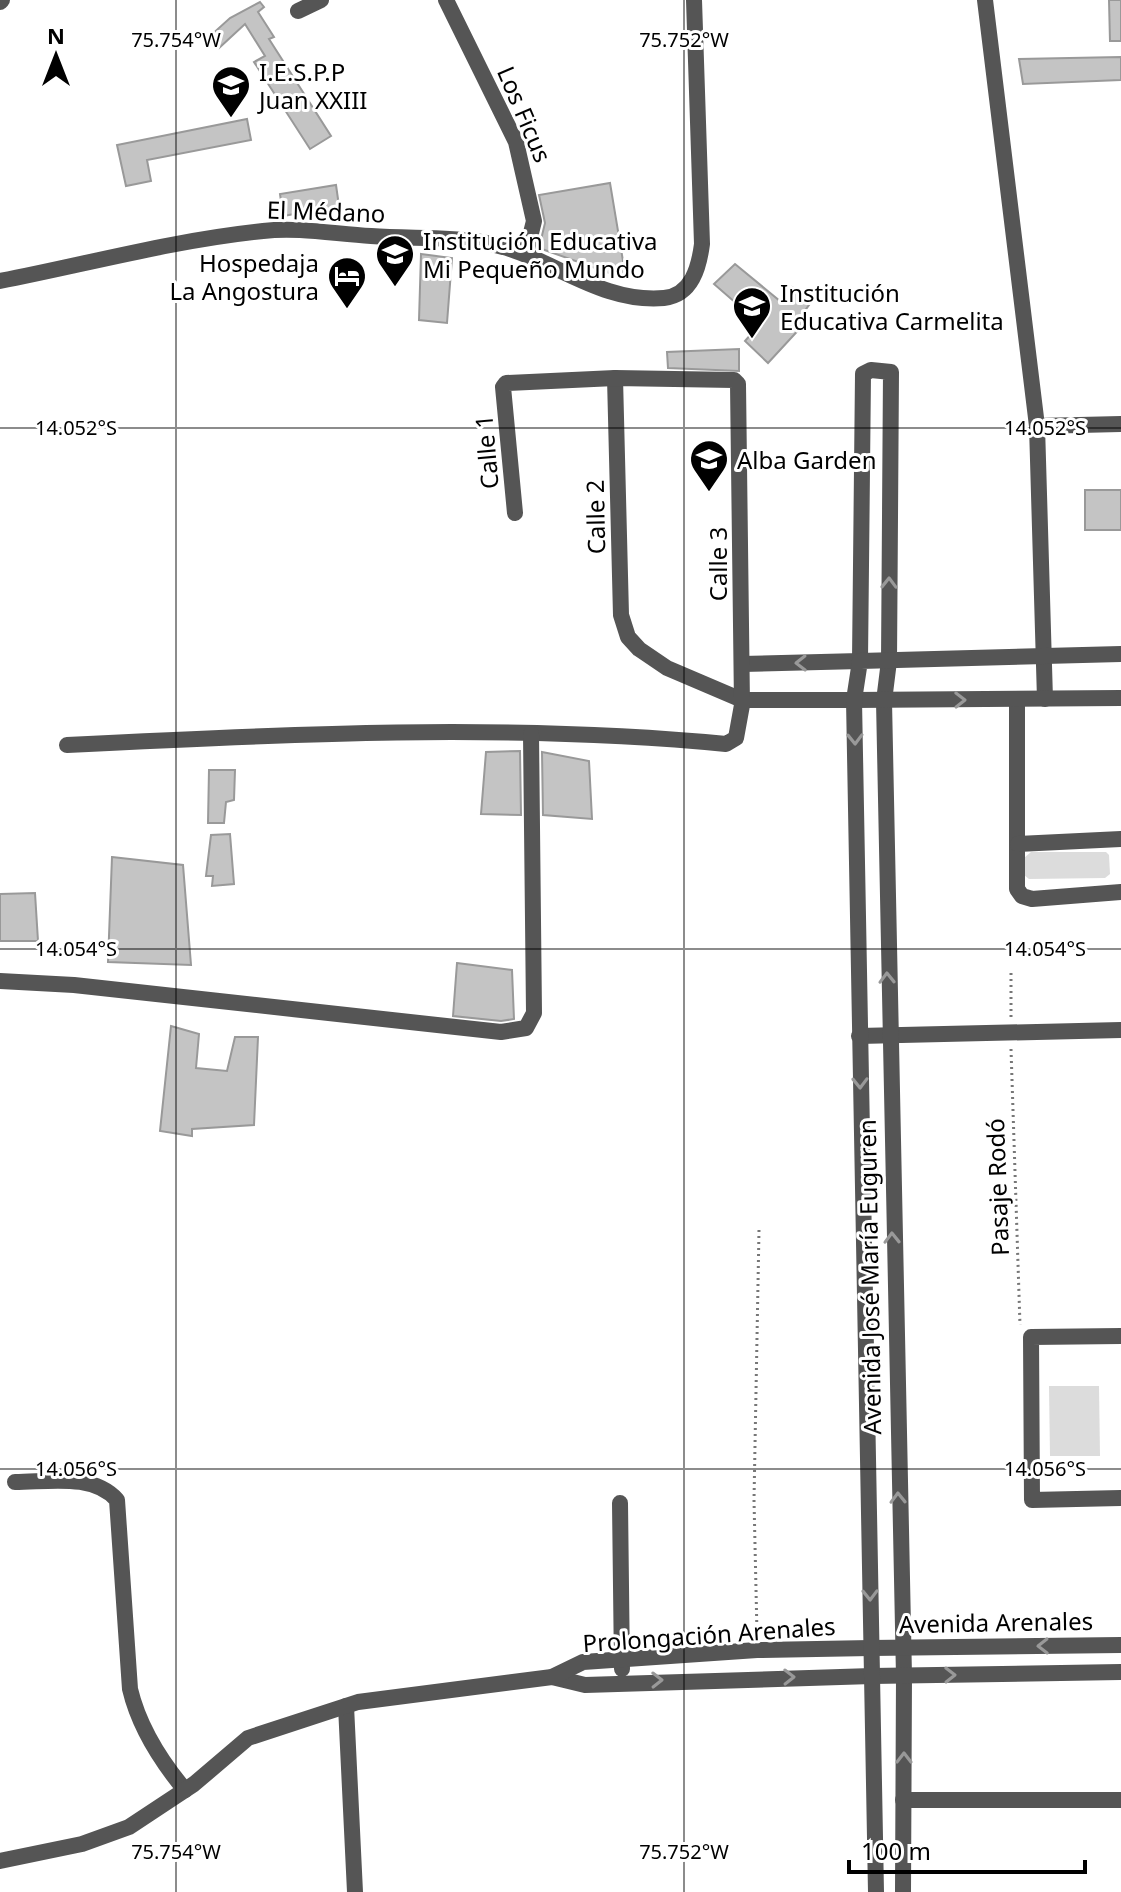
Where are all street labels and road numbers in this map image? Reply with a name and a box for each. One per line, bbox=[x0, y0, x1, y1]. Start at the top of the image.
street label: Los Ficus bbox=[490, 61, 560, 167]
street label: El Médano bbox=[266, 192, 386, 230]
street label: Calle 1 bbox=[466, 413, 506, 491]
street label: Calle 2 bbox=[578, 479, 612, 555]
street label: Calle 3 bbox=[701, 527, 734, 601]
street label: Pasaje Rodó bbox=[978, 1118, 1016, 1256]
street label: Avenida José María Euguren bbox=[850, 1119, 888, 1435]
street label: Avenida Arenales bbox=[899, 1604, 1093, 1640]
street label: Prolongación Arenales bbox=[581, 1609, 837, 1659]

